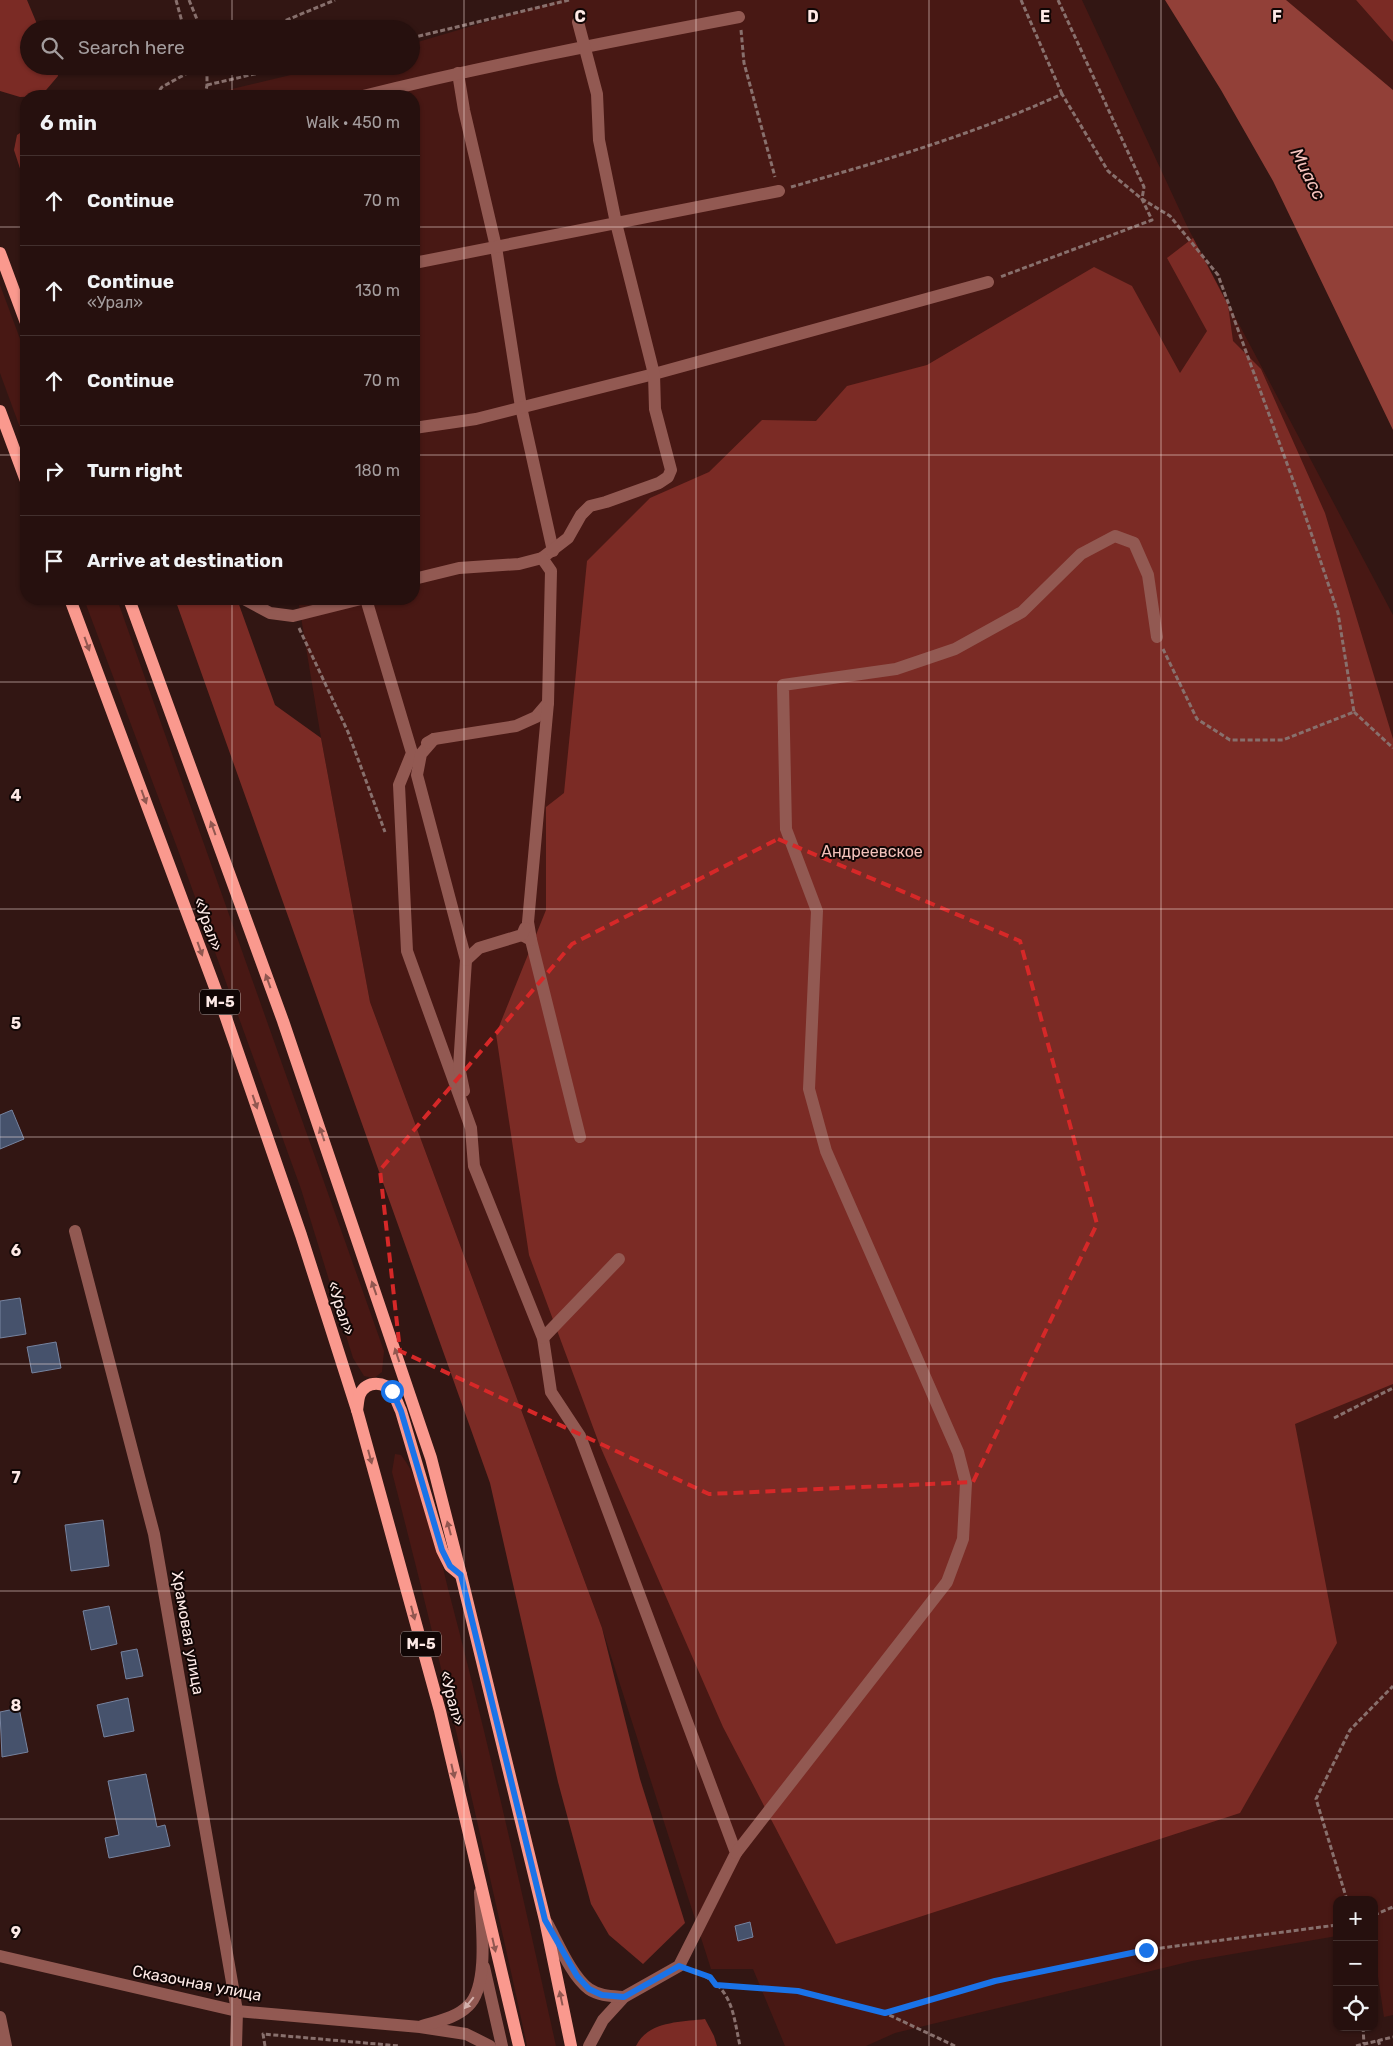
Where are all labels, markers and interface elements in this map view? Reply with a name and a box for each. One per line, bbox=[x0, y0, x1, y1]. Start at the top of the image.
text: C bbox=[574, 7, 586, 26]
text: D bbox=[807, 7, 819, 26]
text: E bbox=[1040, 7, 1050, 26]
text: F bbox=[1272, 7, 1282, 26]
search box bbox=[20, 20, 420, 75]
icon: search bbox=[38, 34, 66, 62]
text: Search here bbox=[78, 36, 185, 59]
text: 6 min bbox=[40, 110, 97, 135]
text: Walk · 450 m bbox=[306, 113, 400, 132]
water label: Миасс bbox=[1286, 144, 1330, 204]
icon: ahead bbox=[40, 187, 68, 215]
text: Continue bbox=[87, 189, 174, 212]
text: 70 m bbox=[363, 191, 400, 210]
text: Continue bbox=[87, 270, 174, 293]
icon: ahead bbox=[40, 277, 68, 305]
text: 130 m bbox=[355, 281, 400, 300]
text: «Урал» bbox=[87, 293, 143, 312]
icon: ahead bbox=[40, 367, 68, 395]
text: Continue bbox=[87, 369, 174, 392]
text: 70 m bbox=[363, 371, 400, 390]
icon: right bbox=[40, 457, 68, 485]
text: Turn right bbox=[87, 459, 182, 482]
text: 180 m bbox=[355, 461, 400, 480]
icon: arrive bbox=[40, 547, 68, 575]
text: Arrive at destination bbox=[87, 549, 283, 572]
one-way arrow bbox=[84, 637, 91, 652]
text: 4 bbox=[11, 786, 22, 805]
one-way arrow bbox=[140, 790, 148, 804]
one-way arrow bbox=[209, 820, 217, 835]
park label: Андреевское bbox=[821, 842, 923, 861]
street label: «Урал» bbox=[190, 894, 227, 954]
one-way arrow bbox=[196, 942, 204, 957]
one-way arrow bbox=[264, 973, 272, 988]
road number: М-5 bbox=[200, 990, 240, 1014]
text: 5 bbox=[11, 1014, 21, 1033]
one-way arrow bbox=[251, 1095, 259, 1110]
one-way arrow bbox=[318, 1127, 325, 1142]
text: 6 bbox=[11, 1241, 21, 1260]
street label: «Урал» bbox=[323, 1278, 359, 1338]
one-way arrow bbox=[370, 1280, 378, 1295]
one-way arrow bbox=[392, 1348, 400, 1363]
route start bbox=[381, 1380, 404, 1403]
one-way arrow bbox=[366, 1449, 374, 1464]
text: 7 bbox=[11, 1468, 21, 1487]
one-way arrow bbox=[445, 1520, 453, 1535]
street label: Храмовая улица bbox=[168, 1570, 208, 1696]
one-way arrow bbox=[409, 1606, 417, 1621]
road number: М-5 bbox=[401, 1632, 441, 1656]
street label: «Урал» bbox=[436, 1669, 468, 1728]
text: 8 bbox=[11, 1696, 22, 1715]
one-way arrow bbox=[449, 1763, 457, 1778]
map controls bbox=[1333, 1896, 1378, 2031]
button: + bbox=[1333, 1896, 1378, 1941]
text: 9 bbox=[11, 1923, 21, 1942]
one-way arrow bbox=[491, 1937, 499, 1952]
route end bbox=[1135, 1939, 1158, 1962]
button: − bbox=[1333, 1941, 1378, 1986]
street label: Сказочная улица bbox=[131, 1961, 263, 2005]
button: locate bbox=[1333, 1986, 1378, 2031]
one-way arrow bbox=[557, 1990, 565, 2006]
one-way arrow bbox=[464, 1996, 475, 2009]

